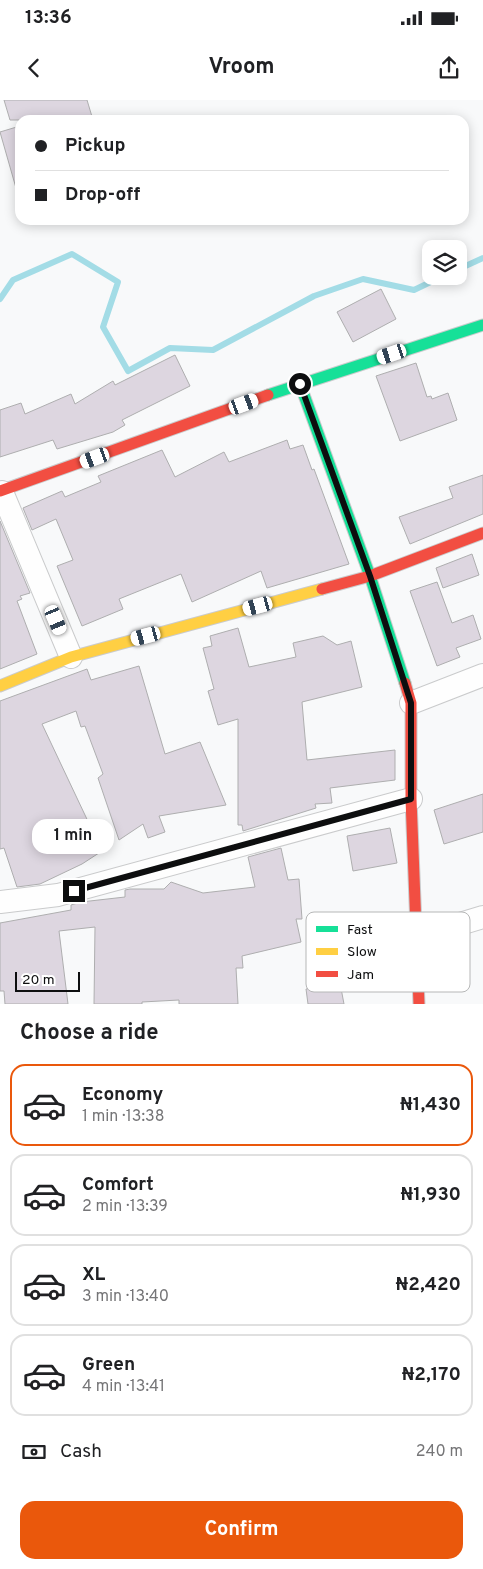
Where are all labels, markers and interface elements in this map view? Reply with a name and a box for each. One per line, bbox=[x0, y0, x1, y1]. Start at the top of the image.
text: 13:36 bbox=[25, 6, 72, 30]
icon: back bbox=[20, 54, 48, 82]
text: Vroom bbox=[208, 54, 275, 81]
icon: share bbox=[435, 54, 463, 82]
text: Pickup bbox=[65, 134, 125, 158]
text: Drop-off bbox=[65, 183, 140, 207]
map controls bbox=[422, 240, 467, 285]
button: layers bbox=[422, 240, 467, 285]
car bbox=[375, 342, 408, 366]
route start bbox=[289, 373, 311, 395]
car bbox=[227, 392, 260, 416]
car bbox=[78, 446, 111, 470]
car bbox=[241, 595, 274, 617]
car bbox=[43, 603, 68, 637]
car bbox=[129, 625, 162, 647]
callout: 1 min bbox=[33, 818, 115, 854]
text: 1 min bbox=[54, 826, 92, 846]
route end bbox=[63, 880, 85, 902]
legend bbox=[306, 912, 470, 992]
text: Fast bbox=[347, 922, 373, 939]
text: Slow bbox=[347, 944, 377, 961]
text: Jam bbox=[347, 967, 374, 984]
scale bar bbox=[15, 969, 80, 992]
text: 20 m bbox=[22, 972, 55, 989]
text: Choose a ride bbox=[20, 1020, 158, 1047]
icon: car bbox=[22, 1083, 67, 1128]
text: Economy bbox=[82, 1083, 163, 1107]
text: ₦1,430 bbox=[400, 1093, 461, 1117]
text: 1 min · 13:38 bbox=[82, 1107, 164, 1127]
icon: car bbox=[22, 1173, 67, 1218]
text: Comfort bbox=[82, 1173, 154, 1197]
text: ₦1,930 bbox=[401, 1183, 461, 1207]
text: 2 min · 13:39 bbox=[82, 1197, 168, 1217]
icon: car bbox=[22, 1263, 67, 1308]
text: XL bbox=[82, 1263, 105, 1287]
text: ₦2,420 bbox=[396, 1273, 461, 1297]
text: 3 min · 13:40 bbox=[82, 1287, 169, 1307]
icon: car bbox=[22, 1353, 67, 1398]
text: Green bbox=[82, 1353, 135, 1377]
text: ₦2,170 bbox=[402, 1363, 461, 1387]
text: 4 min · 13:41 bbox=[82, 1377, 165, 1397]
icon: cash bbox=[20, 1438, 48, 1466]
text: Cash bbox=[60, 1440, 102, 1464]
text: 240 m bbox=[416, 1442, 463, 1462]
button: Confirm bbox=[20, 1501, 463, 1559]

